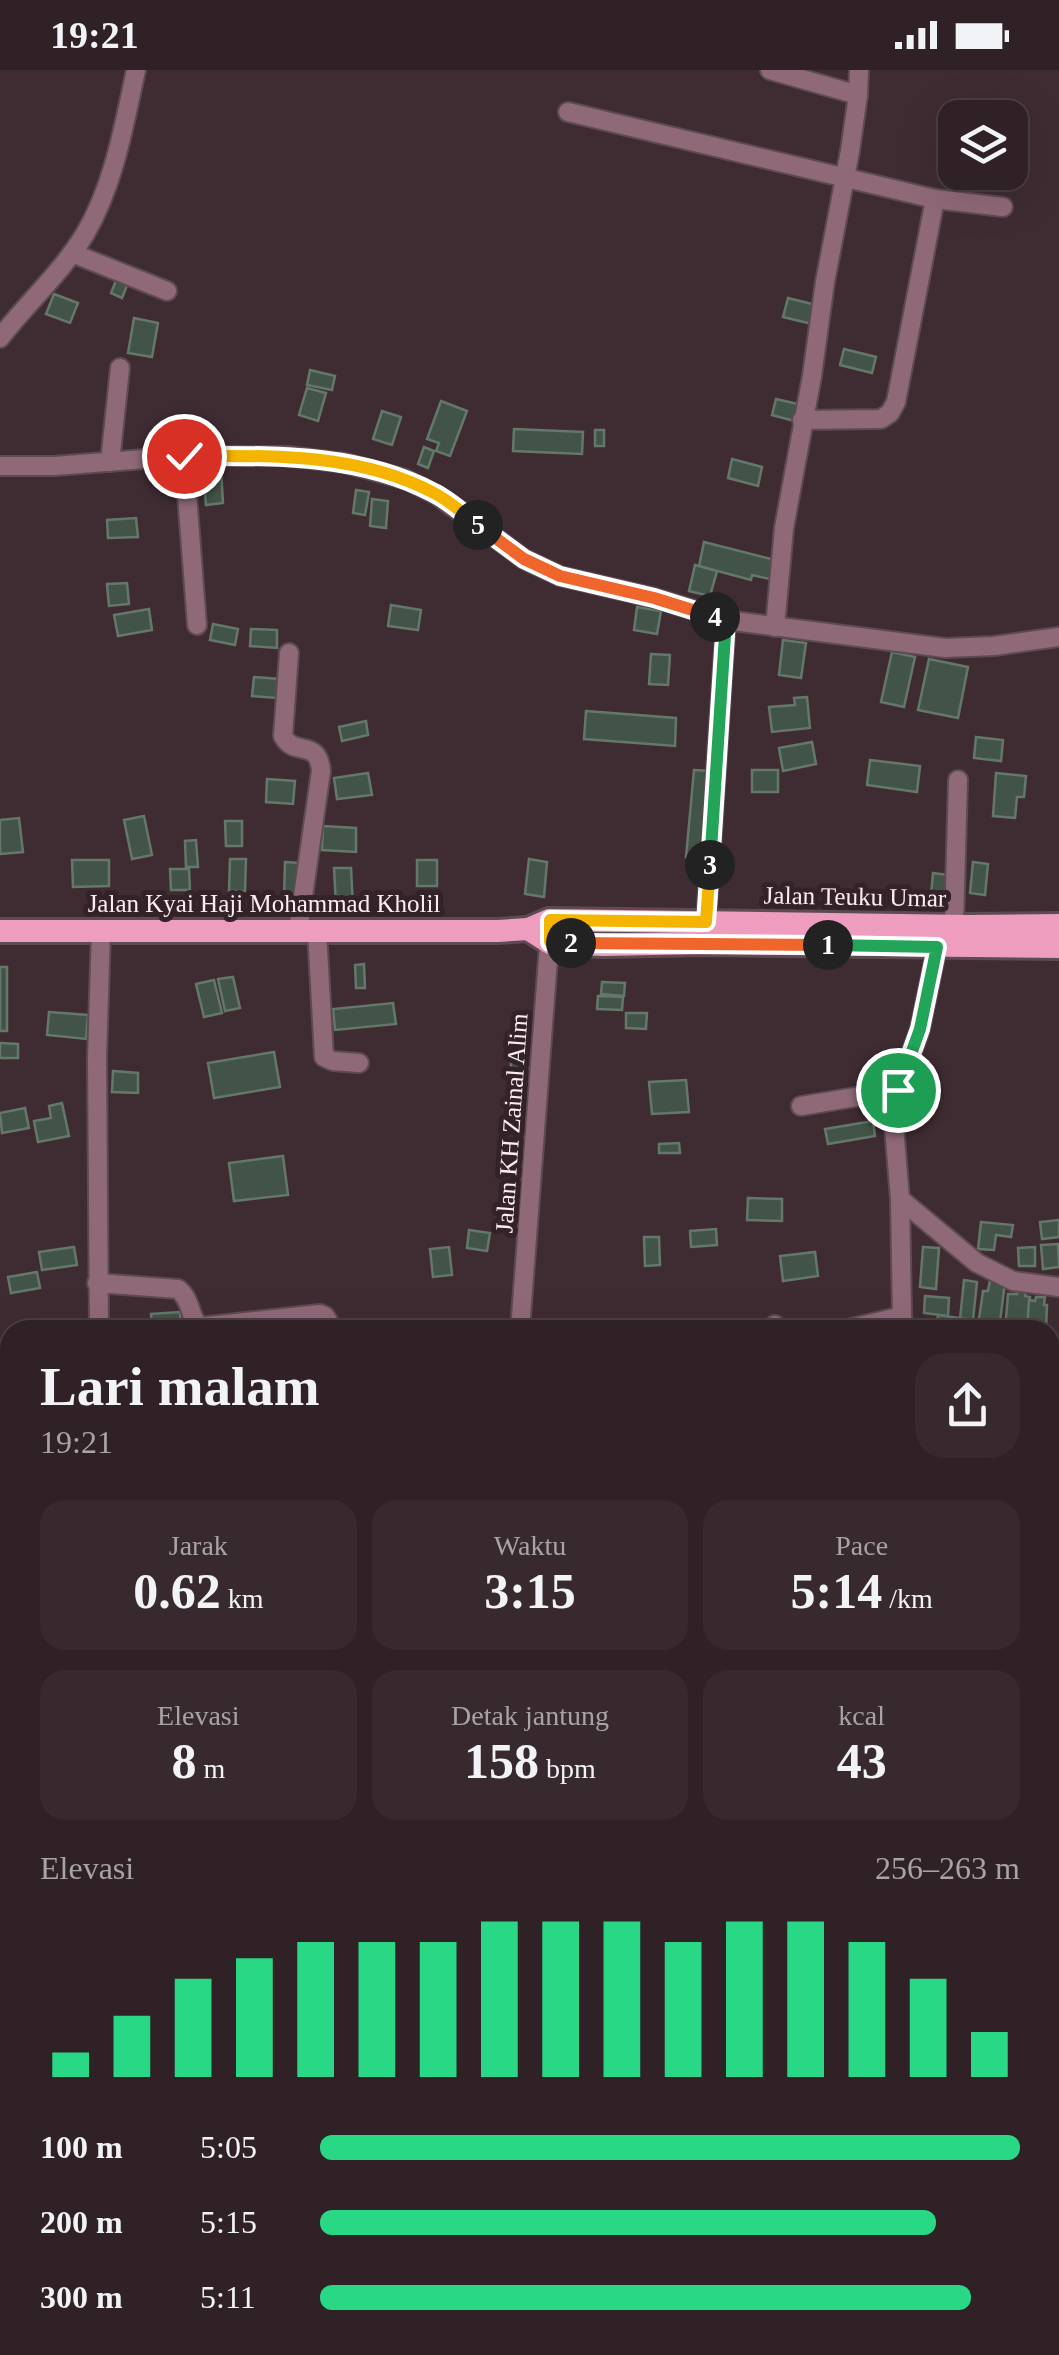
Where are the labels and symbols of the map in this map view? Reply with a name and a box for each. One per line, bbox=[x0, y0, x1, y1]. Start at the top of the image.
pin bbox=[142, 414, 227, 499]
pin: 5 bbox=[453, 500, 503, 550]
pin: 4 bbox=[690, 592, 740, 642]
pin: 3 bbox=[685, 840, 735, 890]
street label: Jalan Teuku Umar bbox=[764, 881, 947, 912]
street label: Jalan Kyai Haji Mohammad Kholil bbox=[88, 890, 440, 917]
pin: 2 bbox=[546, 918, 596, 968]
pin: 1 bbox=[803, 920, 853, 970]
street label: Jalan KH Zainal Alim bbox=[490, 1012, 533, 1234]
pin bbox=[856, 1048, 941, 1133]

